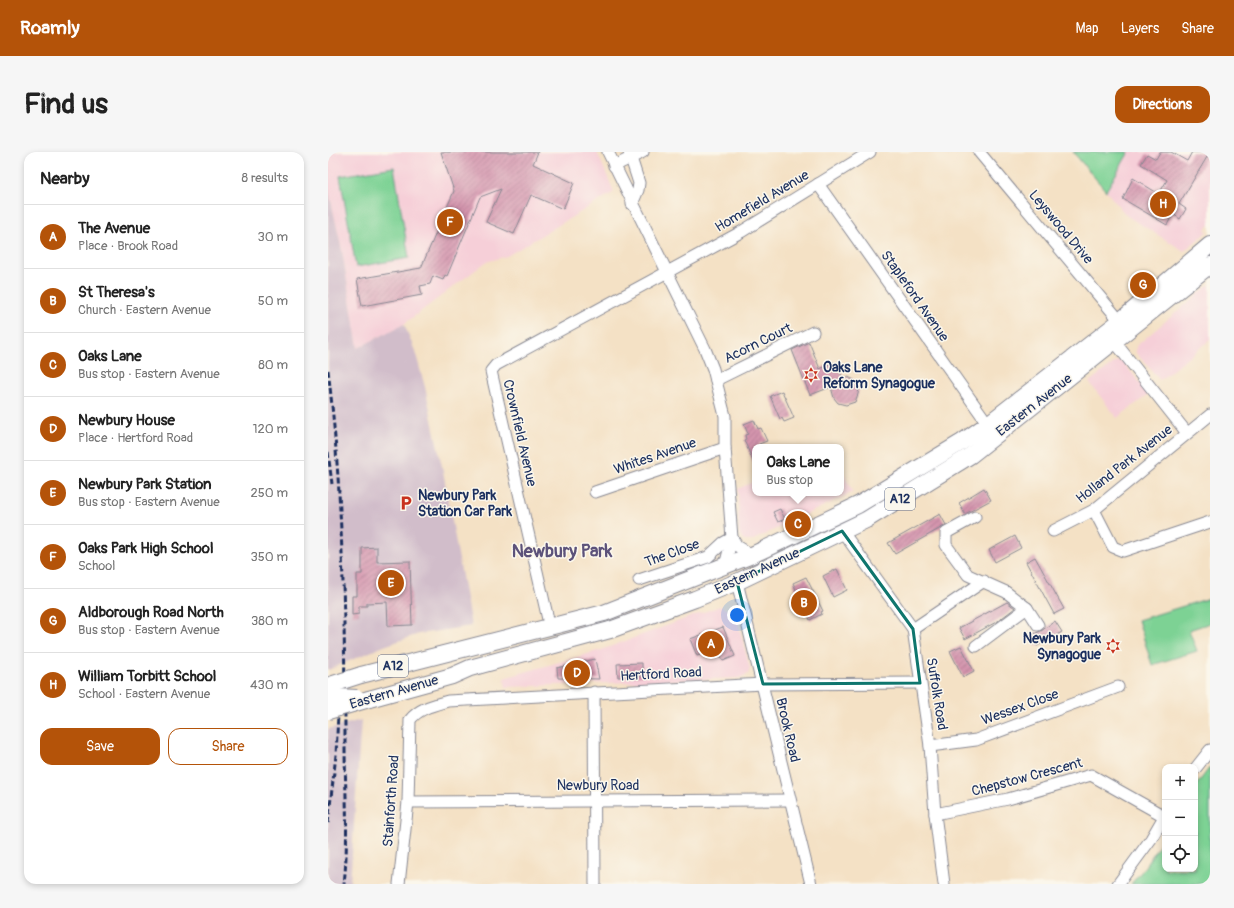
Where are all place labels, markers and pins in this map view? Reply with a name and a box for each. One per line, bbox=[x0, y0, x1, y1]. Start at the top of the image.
pin: H bbox=[1150, 189, 1176, 219]
pin: F bbox=[437, 207, 463, 237]
pin: G bbox=[1130, 270, 1156, 300]
place label: Oaks Lane Reform Synagogue bbox=[823, 359, 936, 392]
synagogue icon: Oaks Lane Reform Synagogue bbox=[802, 366, 820, 384]
place label: Newbury Park Station Car Park bbox=[418, 487, 512, 520]
parking icon: Newbury Park Station Car Park bbox=[397, 494, 415, 512]
pin: C bbox=[785, 509, 811, 539]
pin: E bbox=[378, 568, 404, 598]
pin: B bbox=[791, 588, 817, 618]
pin: A bbox=[698, 629, 724, 659]
place label: Newbury Park Synagogue bbox=[1023, 630, 1102, 663]
synagogue icon: Newbury Park Synagogue bbox=[1104, 637, 1122, 655]
pin: D bbox=[564, 658, 590, 688]

